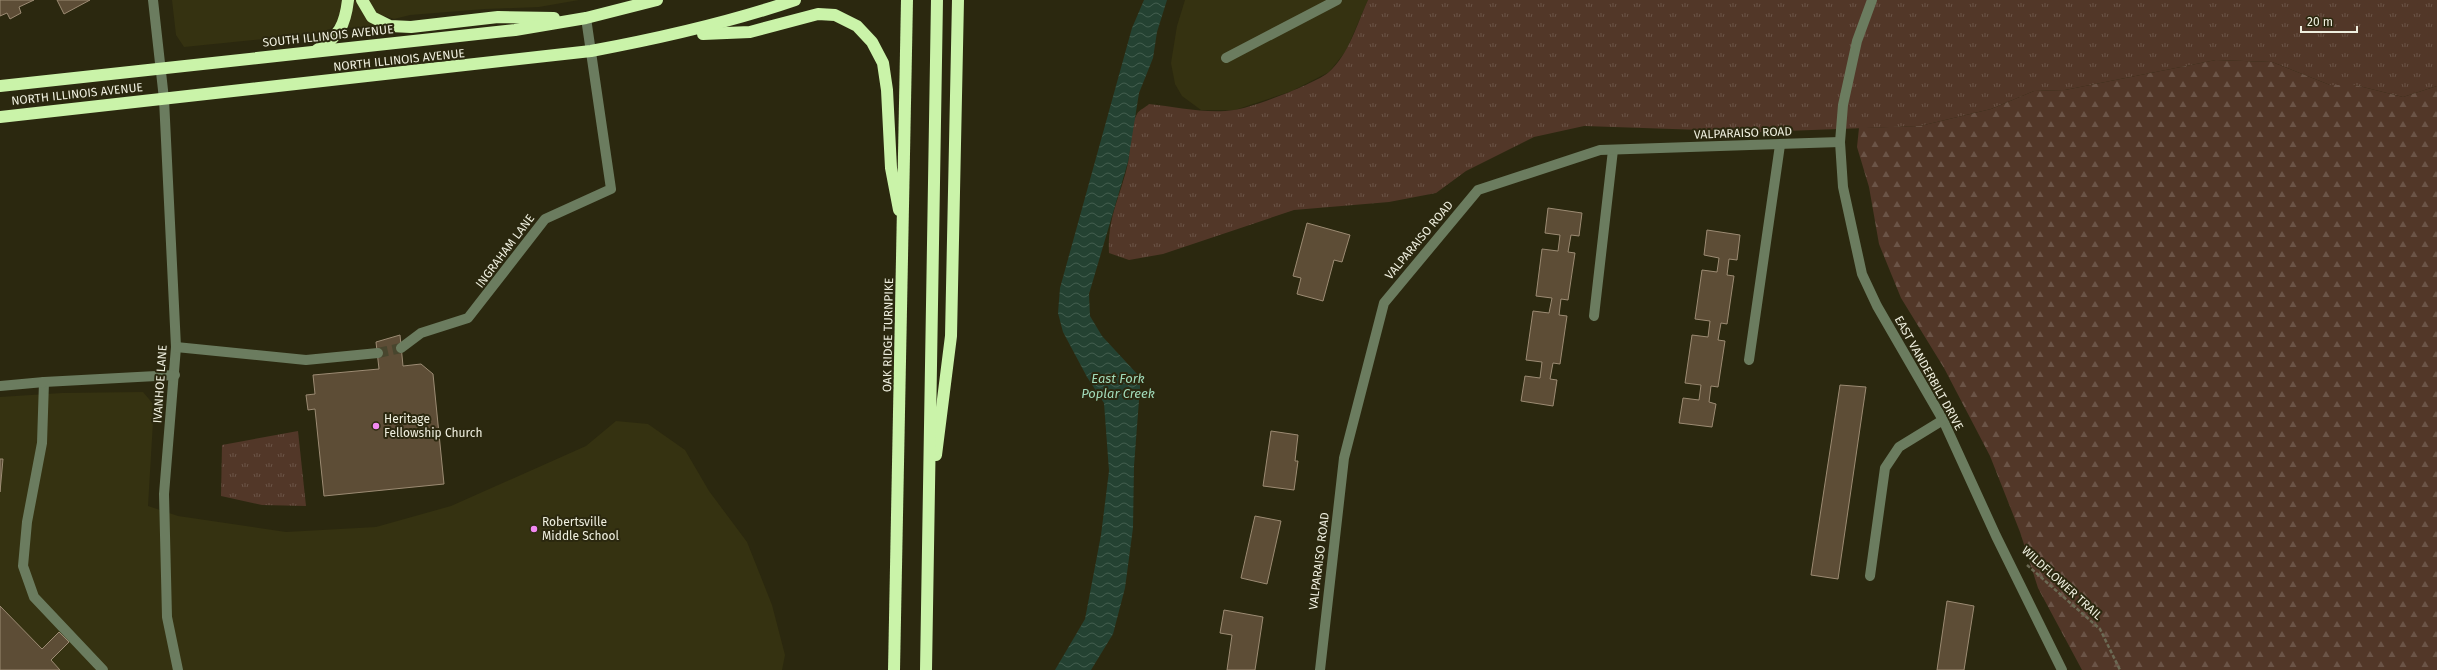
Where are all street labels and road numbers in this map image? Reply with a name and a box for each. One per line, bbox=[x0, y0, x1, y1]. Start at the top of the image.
street label: SOUTH ILLINOIS AVENUE bbox=[262, 22, 394, 50]
street label: NORTH ILLINOIS AVENUE bbox=[333, 46, 465, 74]
street label: NORTH ILLINOIS AVENUE bbox=[11, 80, 143, 108]
street label: VALPARAISO ROAD bbox=[1694, 124, 1793, 142]
street label: VALPARAISO ROAD bbox=[1382, 198, 1456, 282]
street label: INGRAHAM LANE bbox=[473, 211, 537, 291]
street label: OAK RIDGE TURNPIKE bbox=[880, 278, 896, 392]
street label: EAST VANDERBILT DRIVE bbox=[1892, 313, 1966, 433]
street label: IVANHOE LANE bbox=[150, 344, 170, 424]
street label: VALPARAISO ROAD bbox=[1306, 511, 1332, 611]
street label: WILDFLOWER TRAIL bbox=[2019, 543, 2105, 623]

